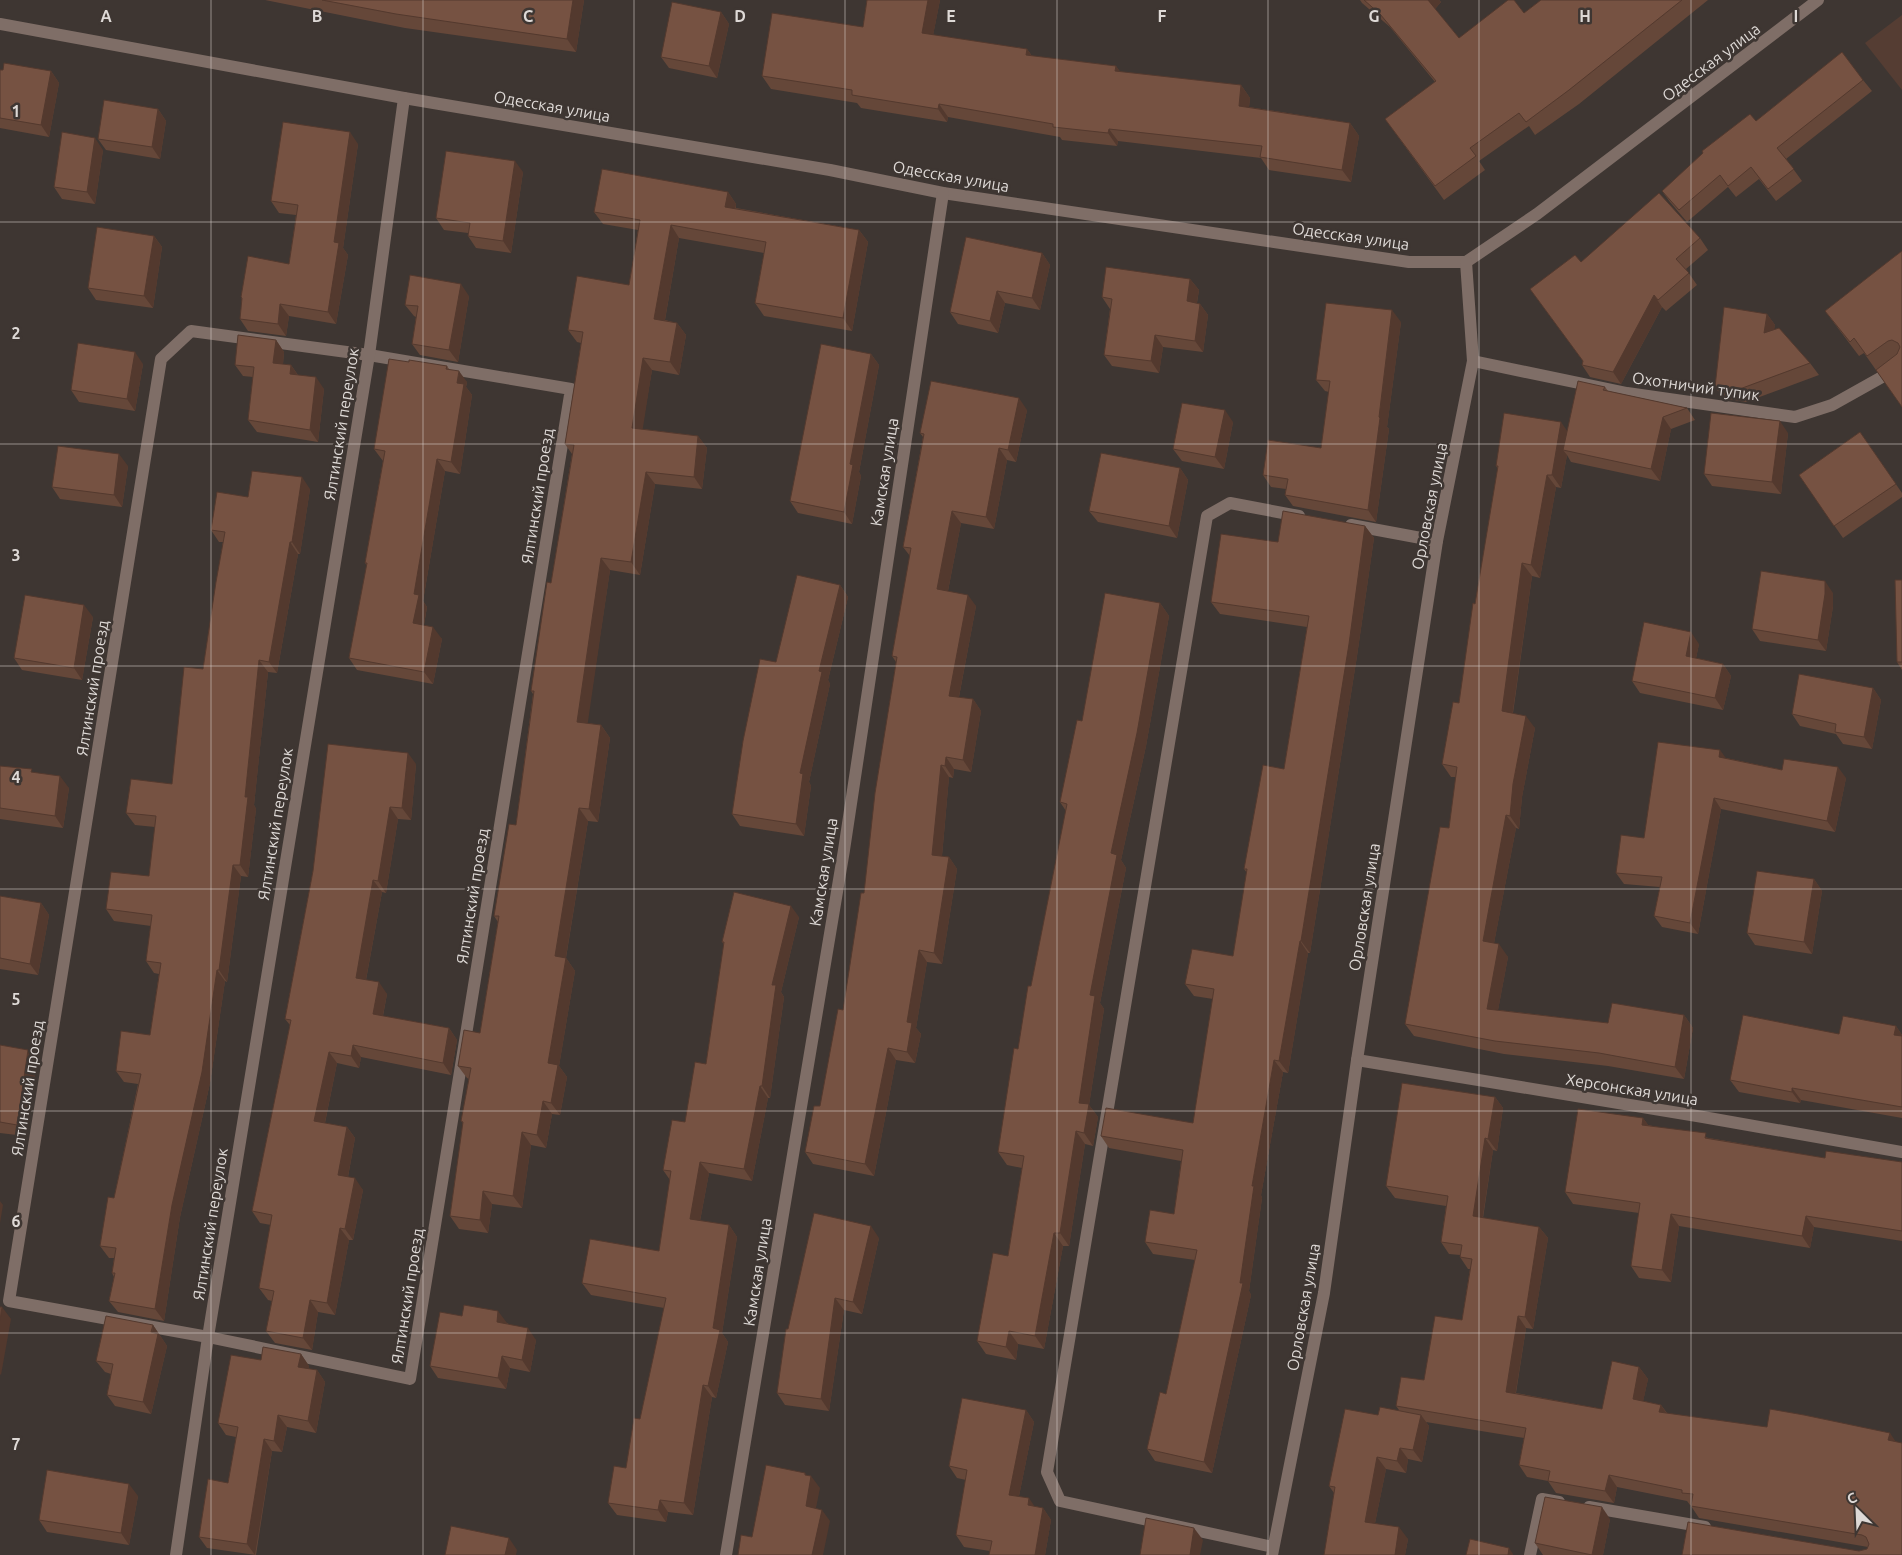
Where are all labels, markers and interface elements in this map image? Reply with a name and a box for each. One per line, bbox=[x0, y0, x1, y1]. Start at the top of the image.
text: A bbox=[100, 7, 112, 25]
text: B bbox=[312, 7, 322, 25]
text: C bbox=[523, 7, 533, 25]
text: D bbox=[734, 7, 746, 25]
text: E bbox=[946, 7, 956, 25]
text: F bbox=[1158, 7, 1167, 25]
text: G bbox=[1368, 7, 1380, 25]
text: H bbox=[1579, 7, 1591, 25]
text: I bbox=[1794, 7, 1798, 25]
street label: Одесская улица bbox=[1659, 19, 1763, 105]
street label: Одесская улица bbox=[492, 87, 612, 125]
text: 1 bbox=[11, 102, 21, 120]
street label: Одесская улица bbox=[891, 157, 1011, 195]
street label: Одесская улица bbox=[1291, 219, 1411, 253]
text: 2 bbox=[11, 324, 21, 342]
street label: Ялтинский переулок bbox=[320, 346, 362, 502]
street label: Охотничий тупик bbox=[1631, 368, 1761, 404]
street label: Камская улица bbox=[867, 416, 901, 528]
street label: Ялтинский проезд bbox=[517, 427, 557, 565]
street label: Орловская улица bbox=[1408, 441, 1450, 571]
text: 3 bbox=[11, 546, 21, 564]
street label: Ялтинский проезд bbox=[72, 619, 112, 757]
street label: Ялтинский переулок bbox=[254, 746, 296, 902]
text: 4 bbox=[11, 768, 21, 786]
street label: Камская улица bbox=[806, 816, 840, 928]
street label: Ялтинский проезд bbox=[452, 827, 492, 965]
street label: Орловская улица bbox=[1345, 842, 1383, 972]
text: 5 bbox=[11, 990, 21, 1008]
street label: Ялтинский проезд bbox=[7, 1019, 47, 1157]
street label: Херсонская улица bbox=[1564, 1070, 1700, 1108]
street label: Ялтинский переулок bbox=[189, 1146, 231, 1302]
text: 6 bbox=[11, 1212, 21, 1230]
street label: Камская улица bbox=[740, 1216, 774, 1328]
street label: Ялтинский проезд bbox=[387, 1227, 427, 1365]
street label: Орловская улица bbox=[1283, 1242, 1323, 1372]
text: 7 bbox=[11, 1435, 21, 1453]
north arrow bbox=[1832, 1485, 1882, 1535]
text: С bbox=[1844, 1489, 1859, 1507]

